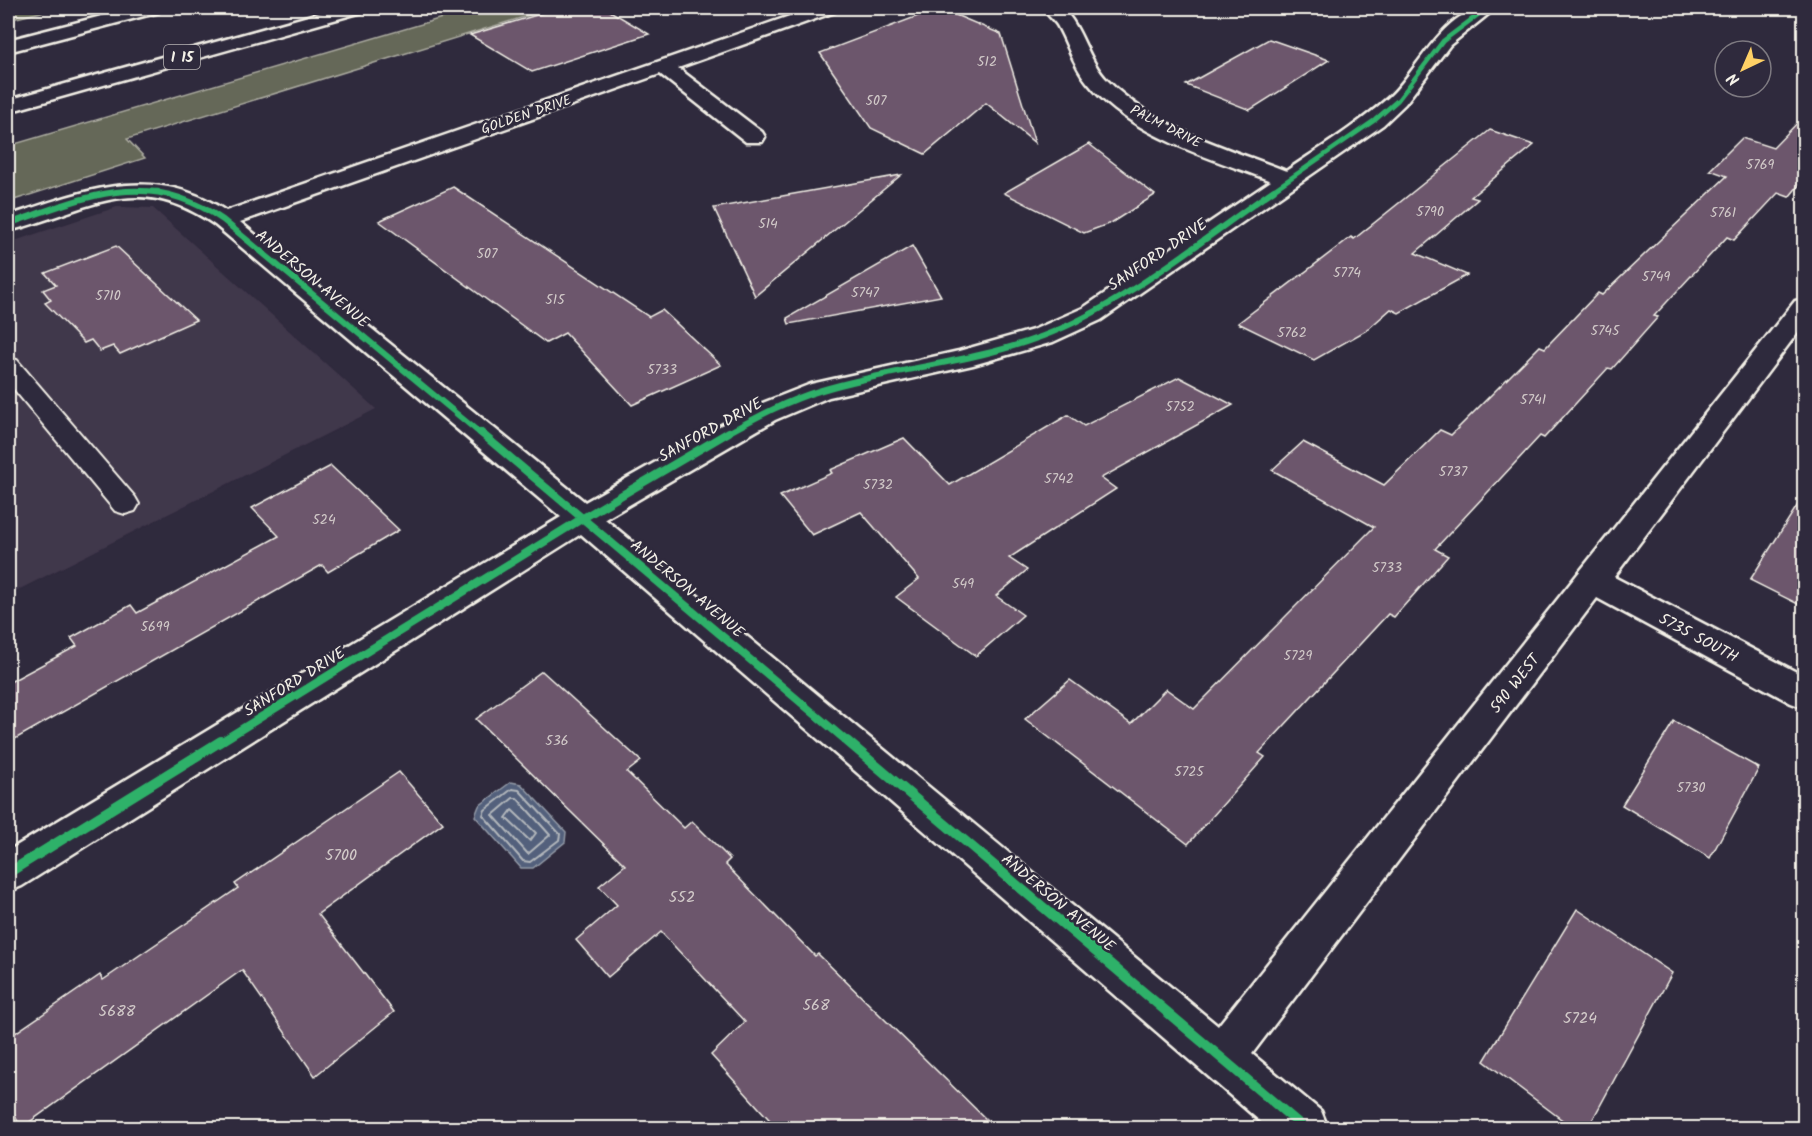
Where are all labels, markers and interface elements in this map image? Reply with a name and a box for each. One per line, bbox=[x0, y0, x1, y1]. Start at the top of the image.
north arrow bbox=[1713, 39, 1773, 99]
road number: I 15 bbox=[164, 45, 200, 69]
house number: 512 bbox=[977, 51, 997, 73]
text: N bbox=[1721, 66, 1746, 91]
street label: GOLDEN DRIVE bbox=[478, 89, 575, 141]
house number: 507 bbox=[866, 90, 887, 112]
street label: PALM DRIVE bbox=[1126, 99, 1206, 155]
house number: 5769 bbox=[1746, 154, 1774, 176]
house number: 5790 bbox=[1416, 201, 1444, 223]
house number: 5761 bbox=[1710, 202, 1736, 224]
street label: SANFORD DRIVE bbox=[1103, 212, 1213, 298]
house number: 514 bbox=[758, 213, 778, 235]
street label: ANDERSON AVENUE bbox=[249, 224, 375, 335]
house number: 507 bbox=[477, 243, 498, 265]
house number: 5774 bbox=[1333, 262, 1361, 284]
house number: 5749 bbox=[1642, 266, 1670, 288]
house number: 5747 bbox=[851, 282, 880, 304]
house number: 5710 bbox=[95, 285, 121, 307]
house number: 515 bbox=[545, 289, 566, 311]
house number: 5745 bbox=[1590, 320, 1621, 342]
house number: 5762 bbox=[1277, 322, 1307, 344]
house number: 5733 bbox=[647, 359, 677, 381]
house number: 5741 bbox=[1520, 389, 1546, 411]
street label: SANFORD DRIVE bbox=[654, 391, 768, 469]
house number: 5752 bbox=[1165, 396, 1195, 418]
house number: 5737 bbox=[1439, 461, 1468, 483]
house number: 5742 bbox=[1044, 468, 1074, 490]
house number: 5732 bbox=[863, 474, 893, 496]
house number: 524 bbox=[312, 509, 336, 531]
street label: ANDERSON AVENUE bbox=[624, 534, 750, 645]
house number: 5733 bbox=[1372, 557, 1402, 579]
house number: 549 bbox=[952, 573, 974, 595]
street label: 5735 SOUTH bbox=[1654, 607, 1743, 670]
house number: 5699 bbox=[141, 616, 170, 638]
street label: SANFORD DRIVE bbox=[239, 641, 351, 724]
house number: 5729 bbox=[1284, 645, 1313, 667]
street label: 590 WEST bbox=[1484, 648, 1547, 719]
house number: 536 bbox=[545, 730, 569, 752]
house number: 5725 bbox=[1174, 761, 1205, 783]
house number: 5730 bbox=[1677, 777, 1705, 799]
house number: 5700 bbox=[325, 843, 357, 868]
street label: ANDERSON AVENUE bbox=[995, 848, 1121, 959]
house number: 552 bbox=[669, 885, 695, 910]
house number: 568 bbox=[802, 993, 830, 1018]
house number: 5688 bbox=[99, 999, 136, 1024]
house number: 5724 bbox=[1563, 1006, 1597, 1031]

